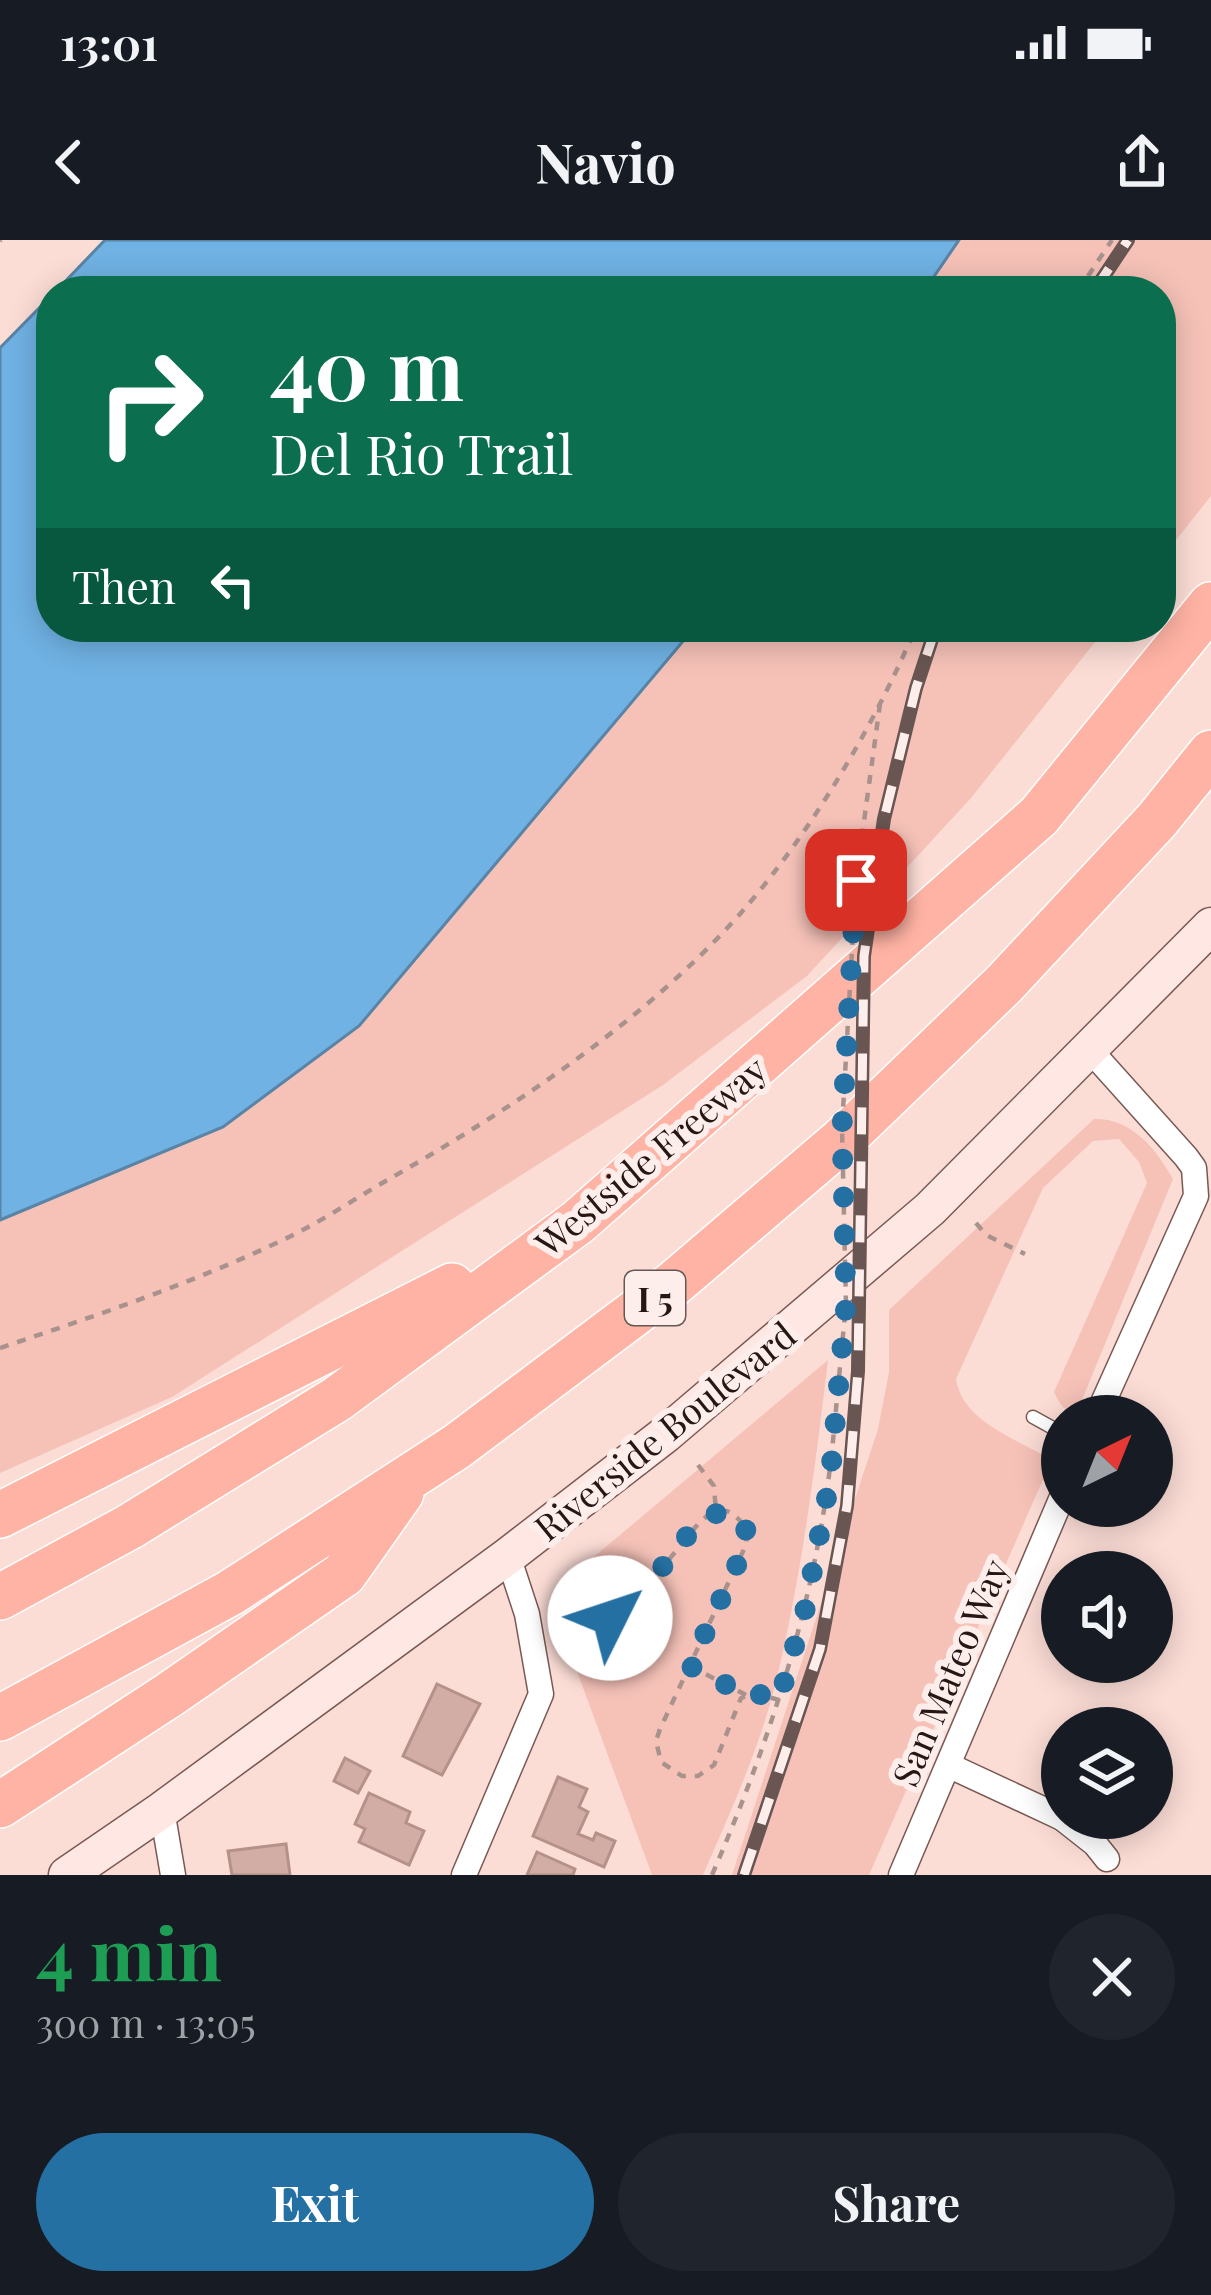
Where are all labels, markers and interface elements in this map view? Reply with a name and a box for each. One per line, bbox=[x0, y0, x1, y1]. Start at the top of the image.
text: 13:01 bbox=[60, 12, 158, 72]
text: Navio bbox=[535, 126, 676, 198]
icon: back bbox=[36, 129, 102, 195]
icon: share bbox=[1109, 129, 1175, 195]
text: 40 m bbox=[270, 310, 464, 422]
icon: right bbox=[72, 324, 228, 480]
text: Del Rio Trail bbox=[270, 417, 574, 489]
icon: left bbox=[200, 552, 266, 618]
text: Then bbox=[72, 555, 176, 615]
pin bbox=[805, 829, 907, 931]
icon: arrive bbox=[823, 847, 889, 913]
street label: Westside Freeway bbox=[524, 1044, 775, 1266]
road number: I 5 bbox=[625, 1271, 685, 1325]
street label: Riverside Boulevard bbox=[523, 1310, 805, 1550]
north arrow bbox=[1041, 1395, 1173, 1527]
map controls bbox=[1041, 1395, 1173, 1839]
street label: San Mateo Way bbox=[880, 1551, 1018, 1793]
button: sound bbox=[1041, 1551, 1173, 1683]
position arrow bbox=[547, 1555, 673, 1681]
button: layers bbox=[1041, 1707, 1173, 1839]
text: 4 min bbox=[36, 1903, 222, 1999]
button: close bbox=[1049, 1914, 1175, 2040]
text: 300 m · 13:05 bbox=[36, 1996, 256, 2048]
button: Exit bbox=[36, 2133, 594, 2271]
button: Share bbox=[618, 2133, 1175, 2271]

